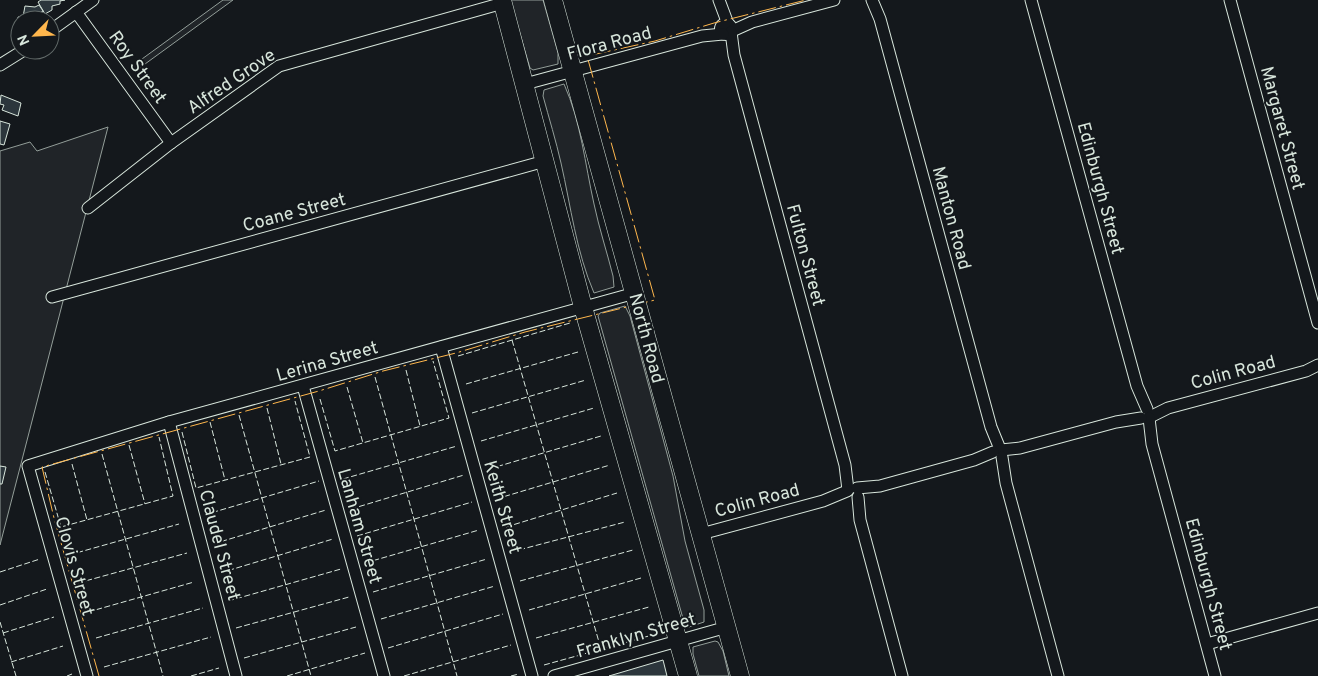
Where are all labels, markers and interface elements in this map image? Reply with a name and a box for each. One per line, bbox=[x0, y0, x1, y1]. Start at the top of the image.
north arrow bbox=[10, 10, 60, 60]
street label: Flora Road bbox=[564, 22, 654, 67]
street label: Roy Street bbox=[103, 27, 171, 109]
text: N bbox=[15, 32, 34, 48]
street label: Alfred Grove bbox=[183, 44, 280, 120]
street label: Margaret Street bbox=[1254, 64, 1309, 193]
street label: Edinburgh Street bbox=[1071, 120, 1128, 257]
street label: Manton Road bbox=[926, 164, 975, 273]
street label: Coane Street bbox=[240, 189, 348, 238]
street label: Fulton Street bbox=[780, 202, 829, 309]
street label: North Road bbox=[622, 291, 669, 386]
street label: Lerina Street bbox=[274, 337, 381, 388]
street label: Colin Road bbox=[1188, 351, 1278, 396]
street label: Keith Street bbox=[477, 458, 526, 557]
street label: Lanham Street bbox=[331, 466, 386, 587]
street label: Colin Road bbox=[712, 479, 802, 524]
street label: Claudel Street bbox=[193, 487, 244, 604]
street label: Clovis Street bbox=[48, 514, 99, 619]
street label: Edinburgh Street bbox=[1179, 516, 1236, 653]
street label: Franklyn Street bbox=[574, 608, 699, 664]

